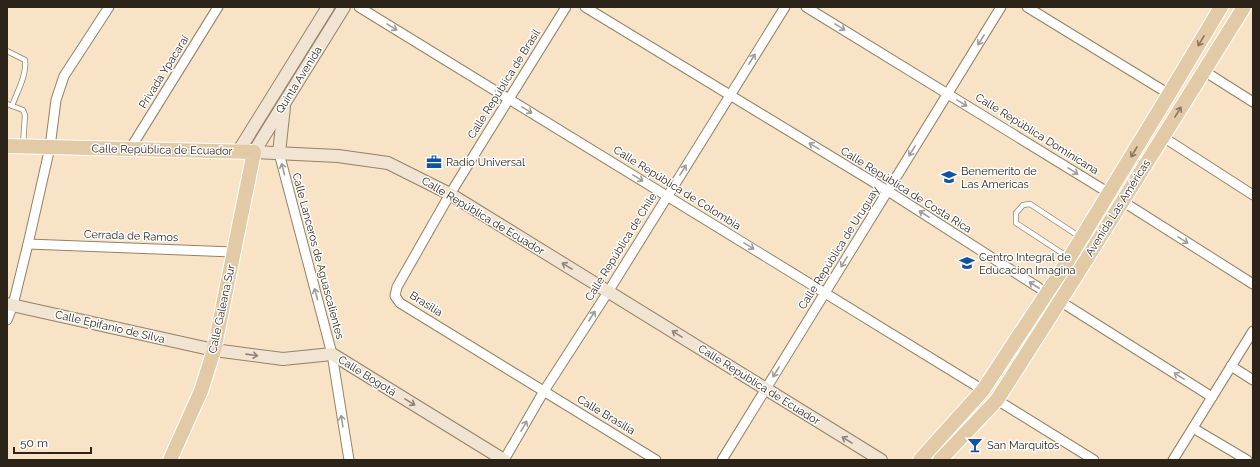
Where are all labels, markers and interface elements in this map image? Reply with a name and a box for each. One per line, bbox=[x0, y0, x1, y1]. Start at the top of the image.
one-way arrow bbox=[386, 24, 398, 32]
one-way arrow bbox=[834, 24, 846, 32]
street label: Calle República de Brasil bbox=[465, 27, 543, 141]
street label: Privada Ypacaraí bbox=[136, 33, 192, 111]
one-way arrow bbox=[976, 34, 984, 46]
one-way arrow bbox=[1196, 35, 1204, 47]
street label: Quinta Avenida bbox=[273, 44, 325, 116]
one-way arrow bbox=[748, 54, 756, 65]
street label: Calle República Dominicana bbox=[973, 91, 1101, 177]
one-way arrow bbox=[956, 99, 968, 107]
one-way arrow bbox=[521, 106, 532, 114]
one-way arrow bbox=[1175, 106, 1183, 118]
street label: Calle República de Ecuador bbox=[91, 142, 233, 158]
one-way arrow bbox=[809, 142, 820, 150]
street label: Calle República de Colombia bbox=[611, 143, 743, 233]
street label: Calle República de Costa Rica bbox=[838, 144, 974, 236]
one-way arrow bbox=[908, 145, 916, 157]
one-way arrow bbox=[1130, 146, 1138, 157]
office icon: Radio Universal bbox=[425, 153, 443, 171]
place label: Radio Universal bbox=[446, 156, 525, 169]
street label: Avenida Las Américas bbox=[1083, 157, 1153, 259]
one-way arrow bbox=[278, 162, 286, 175]
one-way arrow bbox=[680, 164, 688, 176]
place label: Benemerito de Las Americas bbox=[961, 165, 1037, 191]
one-way arrow bbox=[1067, 167, 1079, 175]
school or university icon: Benemerito de Las Americas bbox=[940, 168, 958, 186]
street label: Calle Lanceros de Aguascalientes bbox=[290, 171, 346, 341]
street label: Calle República de Ecuador bbox=[419, 174, 547, 258]
one-way arrow bbox=[632, 174, 643, 182]
street label: Calle República de Uruguay bbox=[796, 184, 882, 312]
street label: Calle República de Chile bbox=[583, 190, 660, 303]
one-way arrow bbox=[918, 210, 930, 218]
street label: Cerrada de Ramos bbox=[84, 228, 178, 244]
one-way arrow bbox=[1178, 235, 1189, 244]
one-way arrow bbox=[743, 242, 754, 250]
place label: Centro Integral de Educacion Imagina bbox=[979, 251, 1076, 277]
school or university icon: Centro Integral de Educacion Imagina bbox=[958, 254, 976, 272]
one-way arrow bbox=[840, 256, 848, 268]
one-way arrow bbox=[561, 262, 572, 270]
street label: Calle Galeana Sur bbox=[206, 263, 238, 355]
one-way arrow bbox=[1029, 281, 1040, 289]
one-way arrow bbox=[312, 288, 319, 301]
street label: Brasilia bbox=[407, 289, 445, 319]
street label: Calle Epifanio de Silva bbox=[54, 308, 166, 346]
one-way arrow bbox=[589, 310, 597, 322]
one-way arrow bbox=[671, 330, 683, 338]
street label: Calle República de Ecuador bbox=[696, 342, 822, 428]
one-way arrow bbox=[245, 351, 258, 359]
street label: Calle Bogotá bbox=[336, 353, 398, 399]
one-way arrow bbox=[772, 366, 780, 378]
one-way arrow bbox=[1173, 372, 1185, 380]
street label: Calle Brasilia bbox=[575, 393, 637, 437]
one-way arrow bbox=[404, 399, 416, 407]
one-way arrow bbox=[338, 415, 346, 428]
one-way arrow bbox=[520, 420, 528, 432]
scale bar bbox=[14, 429, 91, 455]
one-way arrow bbox=[841, 435, 853, 443]
text: 50 m bbox=[20, 436, 48, 450]
bar icon: San Marquitos bbox=[966, 436, 984, 454]
place label: San Marquitos bbox=[987, 439, 1059, 452]

